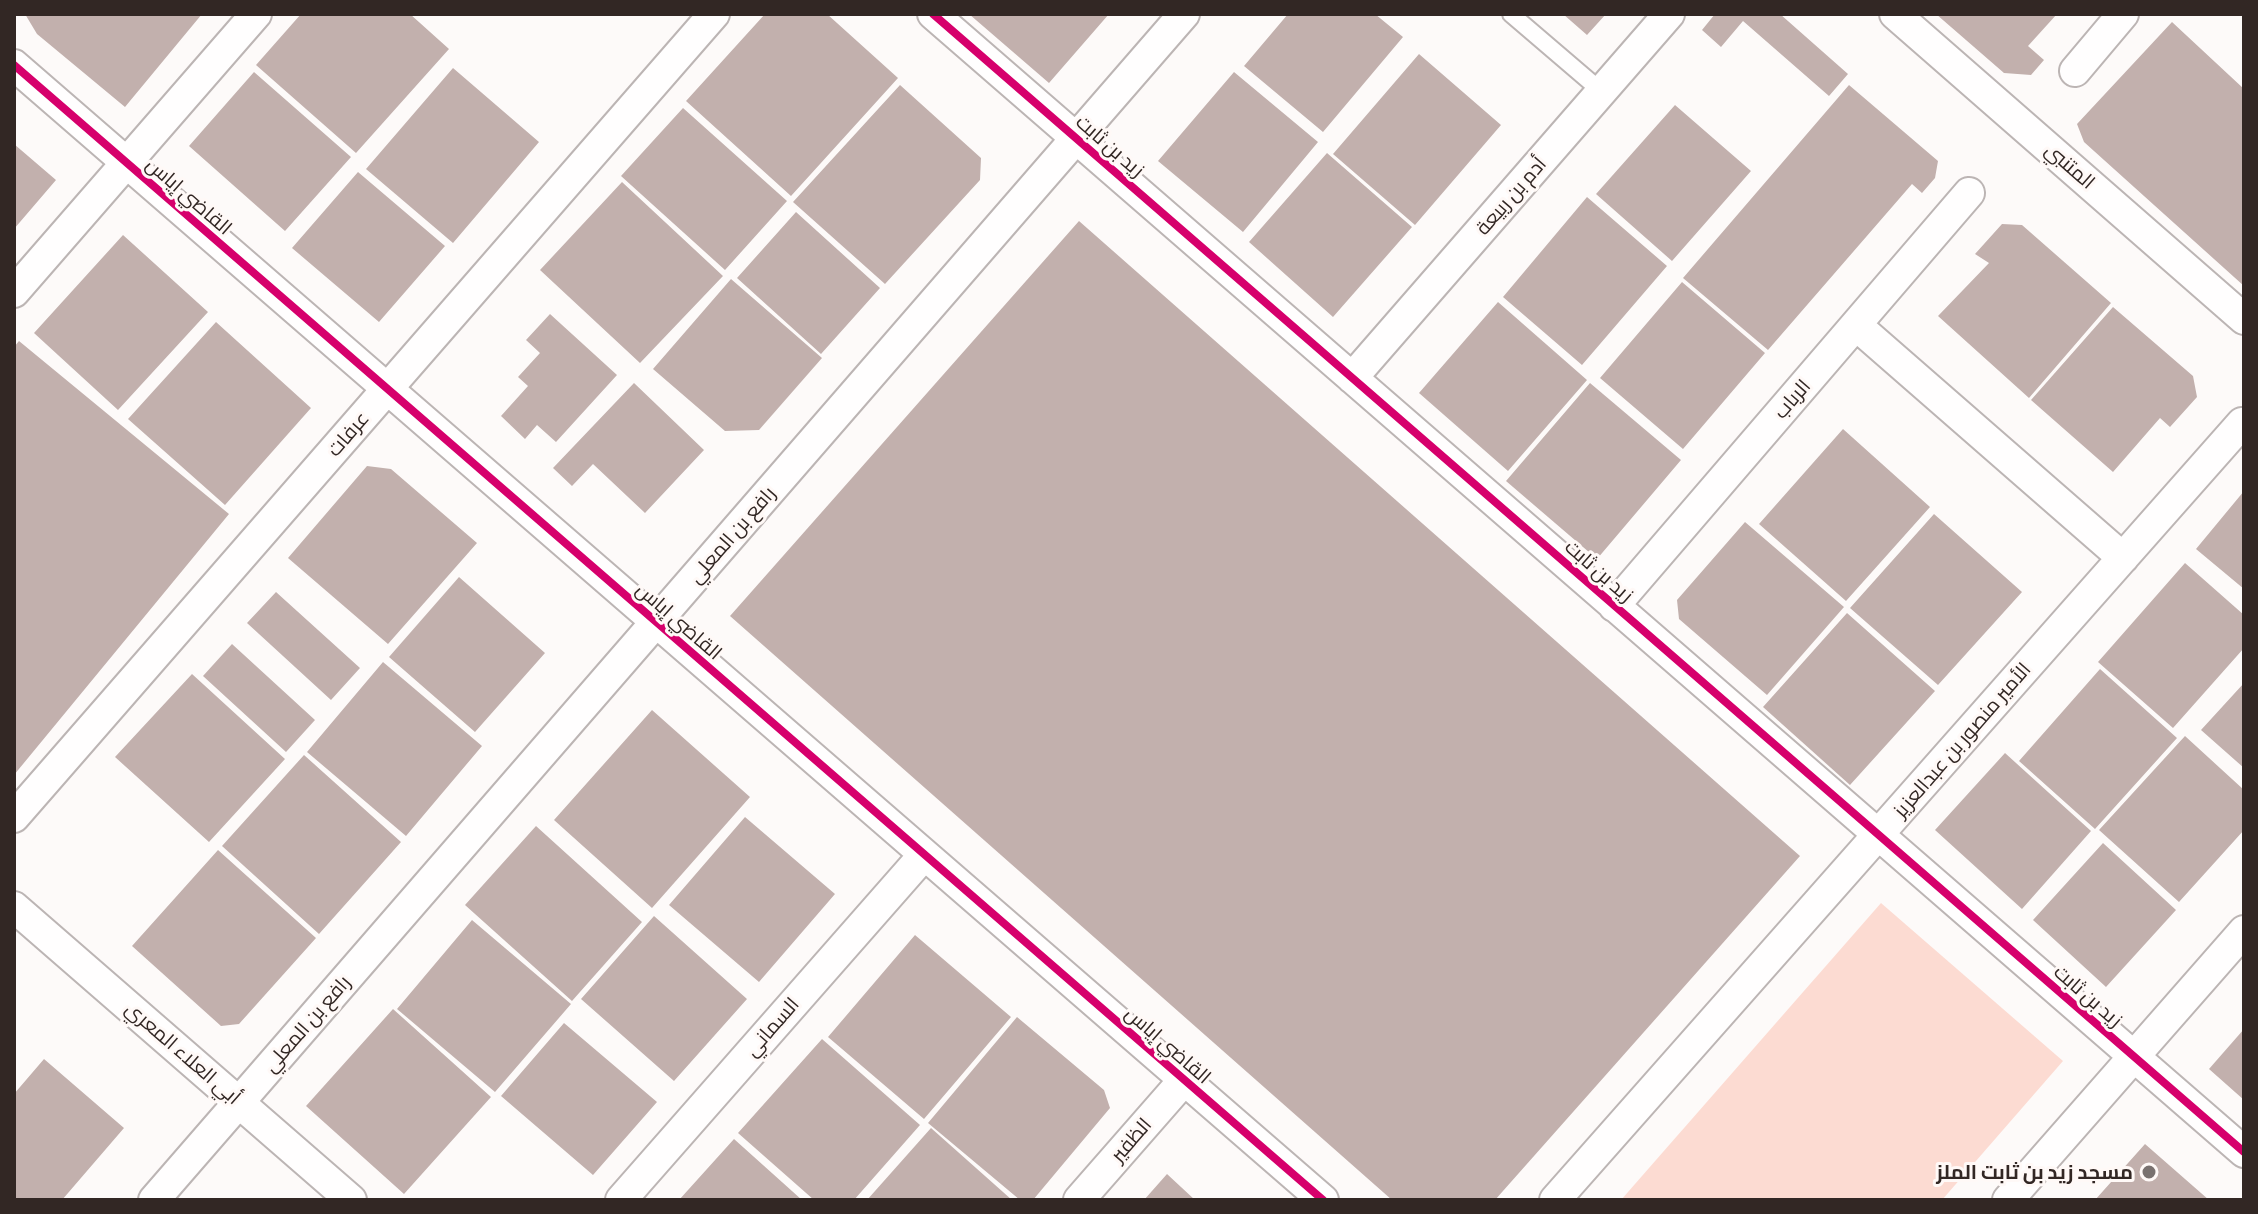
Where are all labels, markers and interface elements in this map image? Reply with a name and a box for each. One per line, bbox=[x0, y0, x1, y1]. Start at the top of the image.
street label: زيد بن ثابت bbox=[1071, 110, 1149, 182]
street label: المتنبي bbox=[2040, 138, 2100, 194]
street label: القاضي إياس bbox=[141, 152, 237, 240]
street label: أدم بن ربيعة bbox=[1471, 152, 1551, 240]
street label: الرباب bbox=[1769, 375, 1815, 423]
street label: عرفات bbox=[322, 407, 374, 461]
street label: رافع بن المعلي bbox=[683, 482, 781, 588]
street label: زيد بن ثابت bbox=[1560, 535, 1638, 607]
street label: القاضي إياس bbox=[631, 577, 727, 665]
street label: الأمير منصور بن عبدالعزيز bbox=[1888, 658, 2036, 822]
street label: زيد بن ثابت bbox=[2049, 960, 2127, 1032]
street label: رافع بن المعلي bbox=[258, 971, 356, 1077]
street label: السماني bbox=[740, 993, 804, 1061]
street label: أبي العلاء المعري bbox=[120, 996, 246, 1110]
street label: القاضي إياس bbox=[1120, 1001, 1216, 1089]
street label: الظفير bbox=[1105, 1113, 1157, 1167]
place label: مسجد زيد بن ثابت الملز bbox=[1936, 1160, 2133, 1184]
marker: مسجد زيد بن ثابت الملز bbox=[2140, 1163, 2158, 1181]

